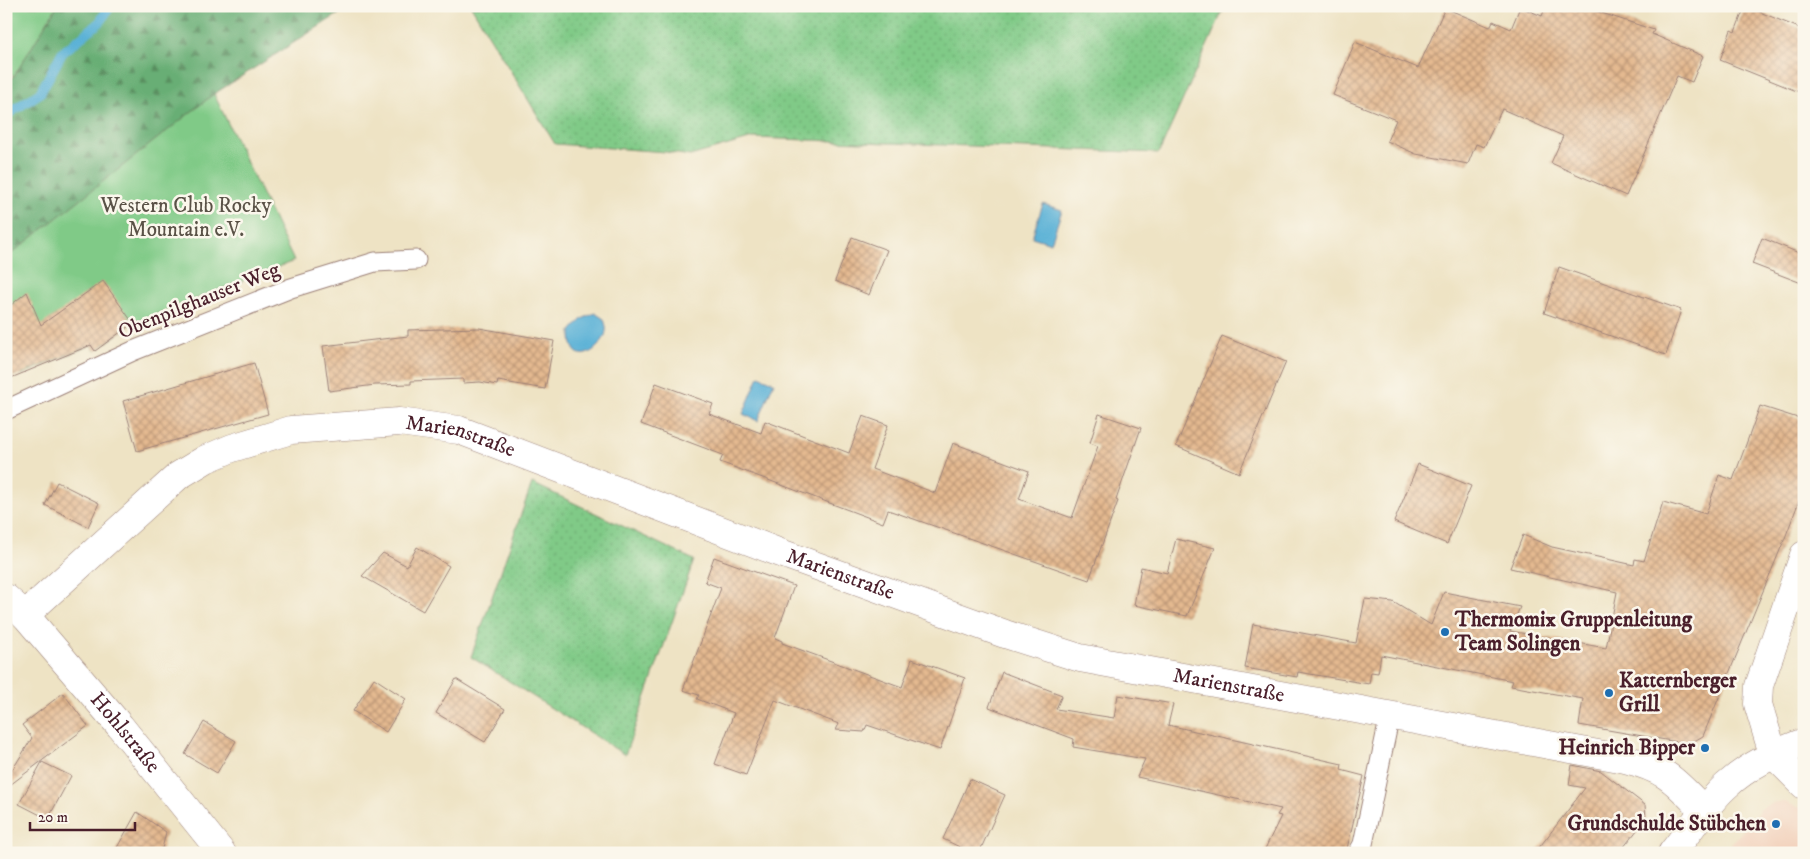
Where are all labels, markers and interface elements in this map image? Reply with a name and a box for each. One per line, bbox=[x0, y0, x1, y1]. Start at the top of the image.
park label: Western Club Rocky Mountain e.V. bbox=[100, 193, 272, 243]
street label: Obenpilghauser Weg bbox=[114, 256, 284, 345]
street label: Marienstraße bbox=[404, 410, 519, 463]
street label: Marienstraße bbox=[783, 543, 898, 606]
place label: Thermomix Gruppenleitung Team Solingen bbox=[1454, 607, 1693, 657]
marker: Thermomix Gruppenleitung Team Solingen bbox=[1439, 626, 1451, 638]
street label: Marienstraße bbox=[1171, 662, 1287, 709]
place label: Katternberger Grill bbox=[1619, 668, 1738, 718]
street label: Hohlstraße bbox=[84, 687, 166, 779]
marker: Katternberger Grill bbox=[1603, 687, 1615, 699]
place label: Heinrich Bipper bbox=[1559, 735, 1696, 761]
marker: Heinrich Bipper bbox=[1699, 742, 1711, 754]
scale bar bbox=[30, 799, 135, 831]
text: 20 m bbox=[38, 808, 68, 827]
place label: Grundschulde Stübchen bbox=[1568, 811, 1767, 837]
marker: Grundschulde Stübchen bbox=[1770, 818, 1782, 830]

